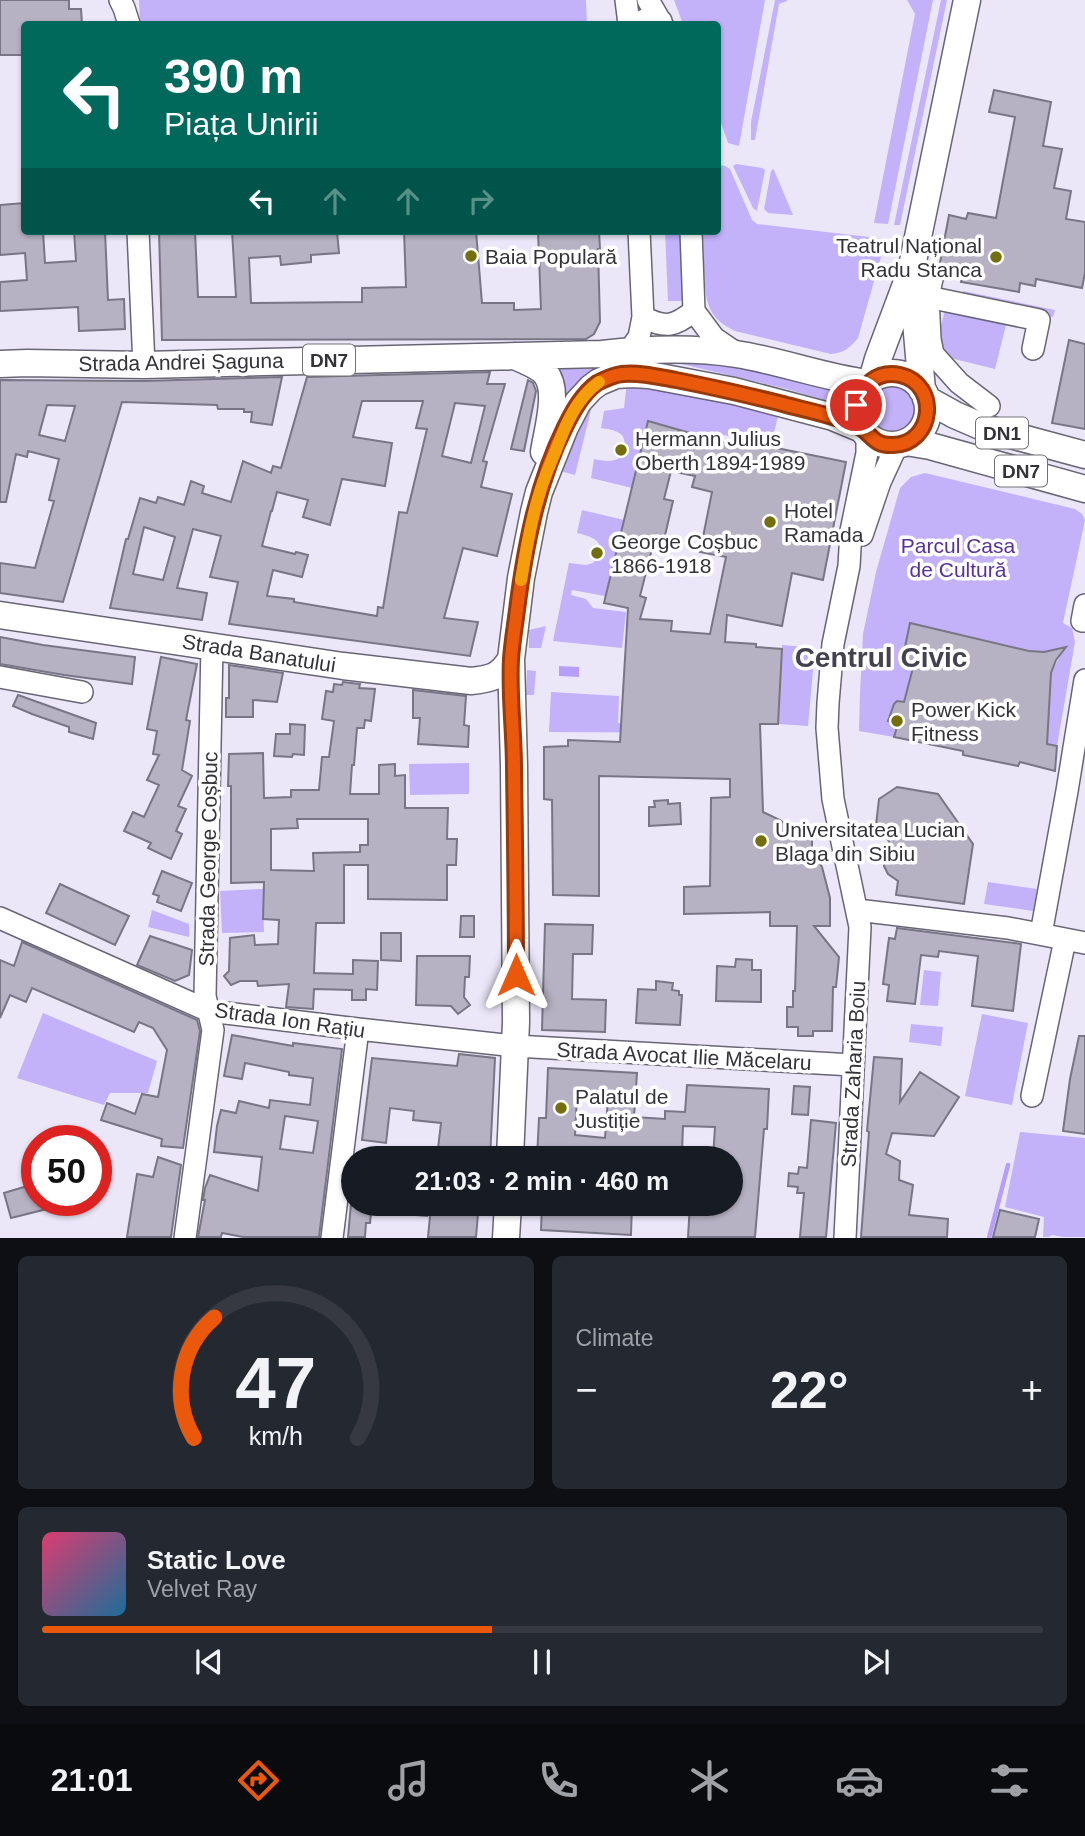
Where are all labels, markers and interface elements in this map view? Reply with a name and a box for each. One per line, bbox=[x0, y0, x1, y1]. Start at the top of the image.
icon: left bbox=[49, 49, 140, 140]
text: 390 m bbox=[164, 49, 303, 103]
text: Piața Unirii bbox=[164, 106, 319, 142]
icon: left bbox=[243, 182, 281, 220]
icon: ahead bbox=[316, 182, 354, 220]
icon: ahead bbox=[389, 182, 427, 220]
icon: right bbox=[462, 182, 500, 220]
place label: Teatrul Național Radu Stanca bbox=[836, 234, 982, 281]
place label: Baia Populară bbox=[485, 245, 617, 268]
marker: Baia Populară bbox=[463, 248, 479, 264]
marker: Teatrul Național Radu Stanca bbox=[988, 249, 1004, 265]
road number: DN7 bbox=[303, 344, 355, 376]
street label: Strada Andrei Șaguna bbox=[78, 349, 284, 375]
pin bbox=[826, 375, 886, 435]
icon: arrive bbox=[837, 386, 875, 424]
road number: DN1 bbox=[976, 418, 1028, 448]
place label: Hermann Julius Oberth 1894-1989 bbox=[635, 427, 805, 474]
marker: Hermann Julius Oberth 1894-1989 bbox=[613, 442, 629, 458]
road number: DN7 bbox=[995, 456, 1047, 486]
place label: Hotel Ramada bbox=[784, 499, 864, 546]
marker: Hotel Ramada bbox=[762, 514, 778, 530]
place label: George Coșbuc 1866-1918 bbox=[611, 530, 758, 577]
park label: Parcul Casa de Cultură bbox=[901, 534, 1016, 581]
marker: George Coșbuc 1866-1918 bbox=[589, 545, 605, 561]
street label: Strada Banatului bbox=[181, 629, 337, 677]
district label: Centrul Civic bbox=[795, 642, 967, 673]
place label: Power Kick Fitness bbox=[911, 698, 1017, 745]
marker: Power Kick Fitness bbox=[889, 713, 905, 729]
street label: Strada George Coșbuc bbox=[195, 751, 221, 967]
place label: Universitatea Lucian Blaga din Sibiu bbox=[775, 818, 965, 865]
marker: Universitatea Lucian Blaga din Sibiu bbox=[753, 833, 769, 849]
position arrow bbox=[479, 938, 553, 1012]
street label: Strada Zaharia Boiu bbox=[837, 980, 869, 1168]
street label: Strada Ion Rațiu bbox=[213, 998, 367, 1042]
street label: Strada Avocat Ilie Măcelaru bbox=[556, 1038, 812, 1074]
place label: Palatul de Justiție bbox=[575, 1085, 668, 1132]
marker: Palatul de Justiție bbox=[553, 1100, 569, 1116]
speed limit sign: 50 bbox=[21, 1125, 112, 1216]
text: 21:03 · 2 min · 460 m bbox=[415, 1166, 669, 1196]
text: Climate bbox=[576, 1325, 653, 1351]
text: 47 bbox=[235, 1343, 316, 1424]
text: 22° bbox=[770, 1361, 849, 1419]
text: − bbox=[576, 1369, 598, 1411]
text: + bbox=[1021, 1369, 1043, 1411]
text: km/h bbox=[249, 1422, 303, 1450]
text: Static Love bbox=[147, 1545, 286, 1575]
text: Velvet Ray bbox=[147, 1576, 257, 1602]
icon: previous bbox=[190, 1643, 228, 1681]
icon: pause bbox=[523, 1643, 561, 1681]
icon: next bbox=[857, 1643, 895, 1681]
icon: directions bbox=[234, 1756, 283, 1805]
icon: music bbox=[384, 1756, 433, 1805]
icon: phone bbox=[534, 1756, 583, 1805]
icon: climate bbox=[685, 1756, 734, 1805]
icon: car bbox=[835, 1756, 884, 1805]
icon: filters bbox=[985, 1756, 1034, 1805]
text: 21:01 bbox=[51, 1762, 132, 1798]

